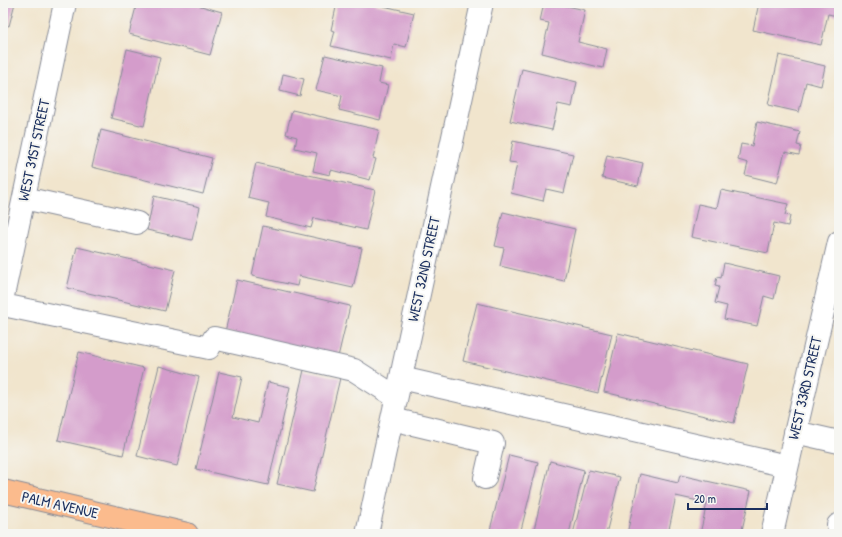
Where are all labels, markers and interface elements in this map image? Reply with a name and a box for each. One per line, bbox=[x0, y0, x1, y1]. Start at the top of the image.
street label: WEST 31ST STREET bbox=[12, 96, 55, 203]
street label: WEST 32ND STREET bbox=[402, 214, 445, 323]
street label: WEST 33RD STREET bbox=[782, 333, 827, 441]
scale bar bbox=[688, 485, 767, 511]
street label: PALM AVENUE bbox=[20, 486, 101, 524]
text: 20 m bbox=[694, 490, 716, 507]

